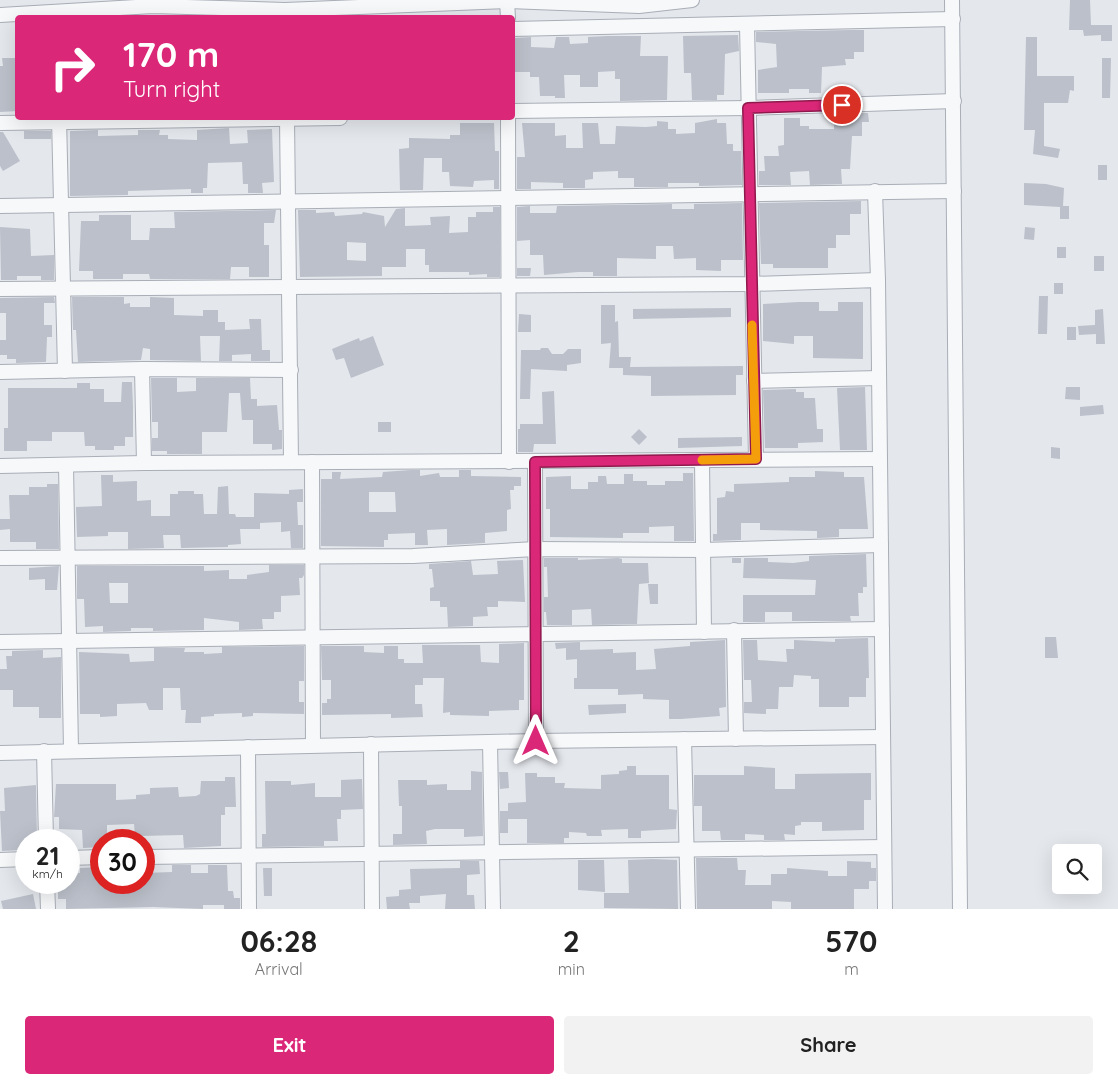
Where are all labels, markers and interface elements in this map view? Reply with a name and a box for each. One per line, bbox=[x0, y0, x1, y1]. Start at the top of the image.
text: 170 m bbox=[123, 32, 219, 76]
icon: right bbox=[40, 35, 105, 100]
text: Turn right bbox=[123, 75, 220, 103]
pin bbox=[821, 84, 863, 126]
icon: arrive bbox=[828, 91, 856, 119]
position arrow bbox=[509, 714, 561, 766]
speed limit sign: 30 bbox=[90, 829, 155, 894]
text: 21 bbox=[36, 840, 59, 871]
map controls bbox=[1052, 844, 1102, 894]
button: search bbox=[1052, 844, 1102, 894]
text: km/h bbox=[32, 866, 63, 881]
text: 06:28 bbox=[240, 922, 317, 960]
text: 2 bbox=[563, 922, 580, 960]
text: 570 bbox=[825, 922, 878, 960]
text: Arrival bbox=[255, 959, 303, 979]
text: min bbox=[558, 959, 585, 979]
text: m bbox=[844, 959, 859, 979]
button: Exit bbox=[25, 1016, 554, 1074]
button: Share bbox=[564, 1016, 1093, 1074]

